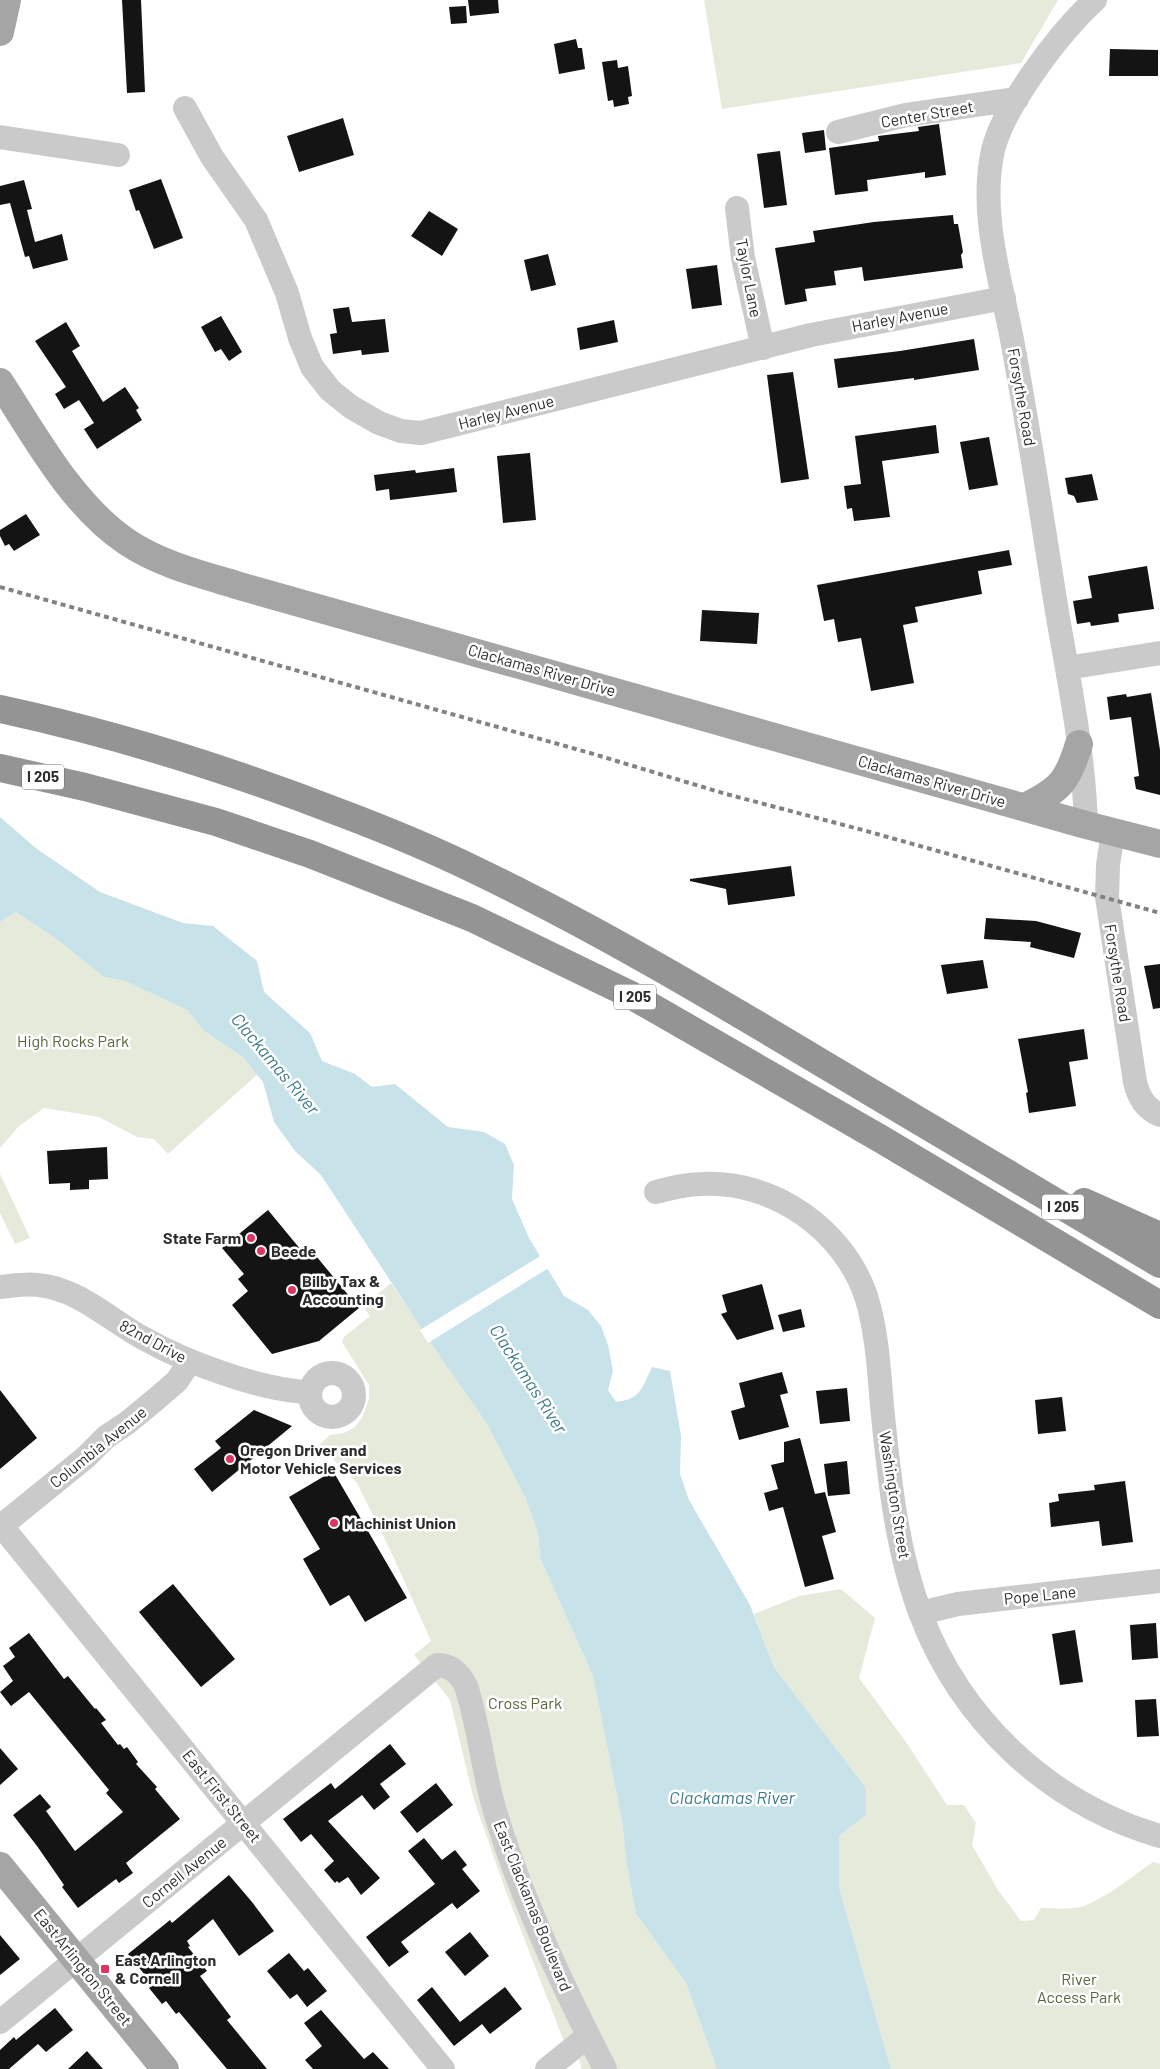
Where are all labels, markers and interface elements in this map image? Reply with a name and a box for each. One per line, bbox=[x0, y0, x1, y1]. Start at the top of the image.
street label: Center Street bbox=[879, 96, 975, 131]
street label: Taylor Lane bbox=[733, 237, 766, 319]
street label: Harley Avenue bbox=[850, 298, 950, 335]
street label: Forsythe Road bbox=[1005, 347, 1040, 447]
street label: Harley Avenue bbox=[456, 390, 556, 433]
street label: Clackamas River Drive bbox=[466, 639, 618, 700]
street label: Clackamas River Drive bbox=[856, 750, 1008, 811]
road number: I 205 bbox=[22, 764, 64, 790]
street label: Forsythe Road bbox=[1101, 923, 1136, 1023]
road number: I 205 bbox=[614, 984, 656, 1010]
water label: Clackamas River bbox=[227, 1008, 325, 1119]
park label: High Rocks Park bbox=[17, 1031, 129, 1050]
road number: I 205 bbox=[1042, 1194, 1084, 1220]
place label: State Farm bbox=[163, 1228, 241, 1247]
marker: State Farm bbox=[245, 1232, 257, 1244]
place label: Beede bbox=[271, 1241, 316, 1260]
marker: Beede bbox=[255, 1245, 267, 1257]
place label: Bilby Tax & Accounting bbox=[302, 1271, 384, 1308]
marker: Bilby Tax & Accounting bbox=[286, 1284, 298, 1296]
street label: 82nd Drive bbox=[117, 1315, 190, 1366]
water label: Clackamas River bbox=[485, 1320, 573, 1438]
street label: Columbia Avenue bbox=[45, 1402, 150, 1491]
street label: Washington Street bbox=[876, 1430, 915, 1560]
place label: Oregon Driver and Motor Vehicle Services bbox=[240, 1440, 401, 1477]
marker: Oregon Driver and Motor Vehicle Services bbox=[224, 1453, 236, 1465]
place label: Machinist Union bbox=[344, 1513, 456, 1532]
marker: Machinist Union bbox=[328, 1517, 340, 1529]
street label: Pope Lane bbox=[1003, 1581, 1077, 1608]
park label: Cross Park bbox=[488, 1693, 562, 1712]
street label: East First Street bbox=[179, 1745, 266, 1846]
water label: Clackamas River bbox=[669, 1786, 796, 1808]
street label: East Clackamas Boulevard bbox=[491, 1818, 576, 1994]
street label: Cornell Avenue bbox=[138, 1832, 230, 1911]
street label: East Arlington Street bbox=[30, 1904, 136, 2029]
place label: East Arlington & Cornell bbox=[115, 1950, 216, 1987]
marker: East Arlington & Cornell bbox=[99, 1963, 111, 1975]
park label: River Access Park bbox=[1037, 1969, 1121, 2006]

